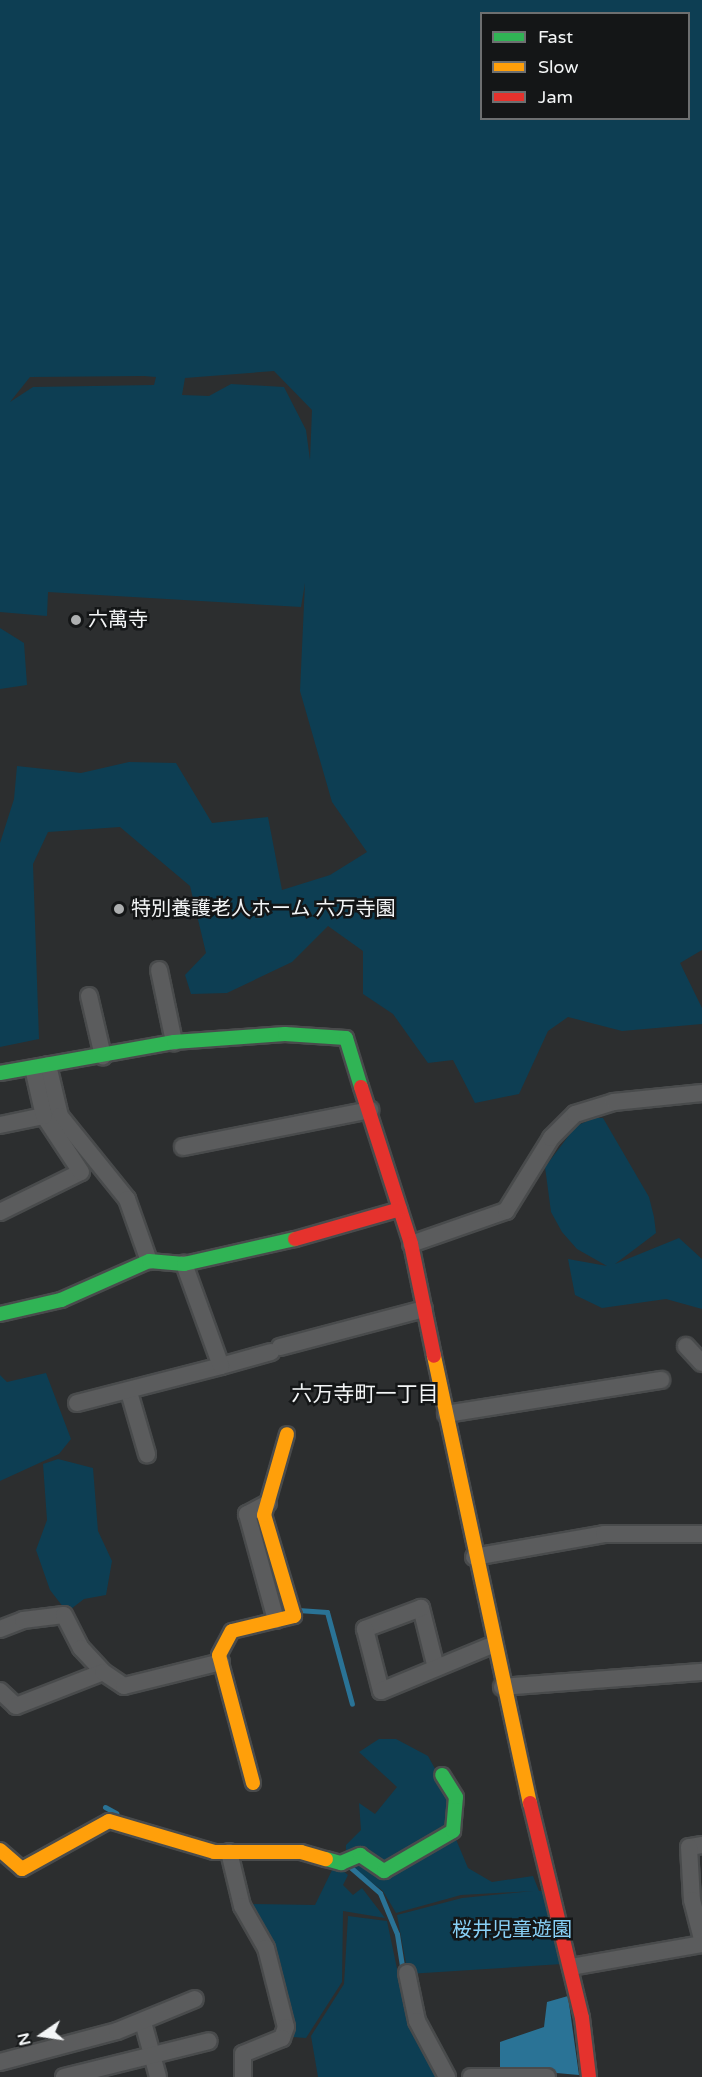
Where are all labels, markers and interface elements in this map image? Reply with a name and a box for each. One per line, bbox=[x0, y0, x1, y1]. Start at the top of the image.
legend bbox=[480, 12, 690, 120]
text: Fast bbox=[538, 26, 573, 48]
text: Slow bbox=[538, 56, 579, 78]
text: Jam bbox=[538, 86, 573, 108]
place label: 六萬寺 bbox=[88, 608, 148, 632]
marker: 六萬寺 bbox=[69, 613, 83, 627]
place label: 特別養護老人ホーム 六万寺園 bbox=[131, 897, 396, 921]
marker: 特別養護老人ホーム 六万寺園 bbox=[112, 902, 126, 916]
district label: 六万寺町一丁目 bbox=[292, 1382, 438, 1408]
park label: 桜井児童遊園 bbox=[452, 1918, 572, 1942]
north arrow bbox=[12, 2005, 72, 2065]
text: N bbox=[13, 2031, 36, 2048]

